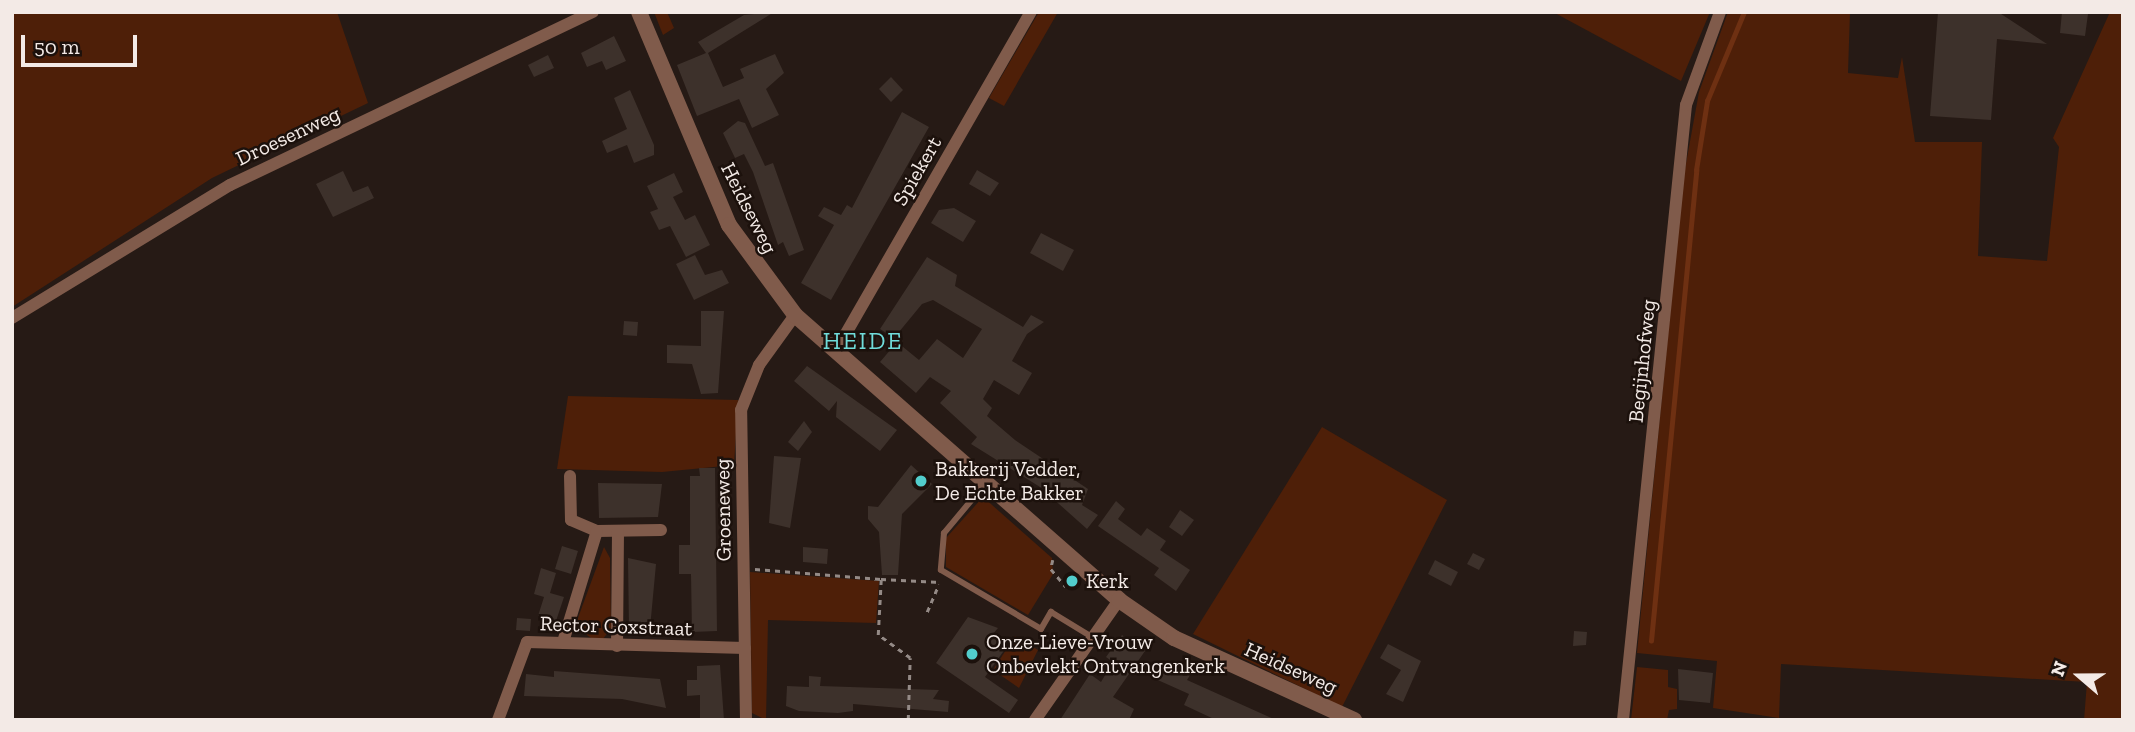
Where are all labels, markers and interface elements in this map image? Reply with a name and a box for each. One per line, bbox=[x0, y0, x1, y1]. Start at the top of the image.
scale bar bbox=[24, 21, 140, 65]
text: 50 m bbox=[34, 34, 80, 59]
street label: Droesenweg bbox=[232, 101, 344, 171]
street label: Spiekert bbox=[887, 132, 947, 210]
street label: Heidseweg bbox=[715, 158, 783, 258]
street label: Begijnhofweg bbox=[1623, 298, 1661, 424]
district label: HEIDE bbox=[823, 327, 903, 355]
place label: Bakkerij Vedder, De Echte Bakker bbox=[935, 456, 1084, 506]
street label: Groeneweg bbox=[710, 458, 736, 562]
marker: Bakkerij Vedder, De Echte Bakker bbox=[913, 473, 929, 489]
place label: Kerk bbox=[1086, 568, 1129, 594]
marker: Kerk bbox=[1064, 573, 1080, 589]
street label: Rector Coxstraat bbox=[539, 611, 693, 641]
place label: Onze-Lieve-Vrouw Onbevlekt Ontvangenkerk bbox=[986, 629, 1225, 679]
street label: Heidseweg bbox=[1241, 636, 1341, 700]
north arrow bbox=[2044, 641, 2114, 711]
marker: Onze-Lieve-Vrouw Onbevlekt Ontvangenkerk bbox=[964, 646, 980, 662]
text: N bbox=[2046, 658, 2072, 679]

